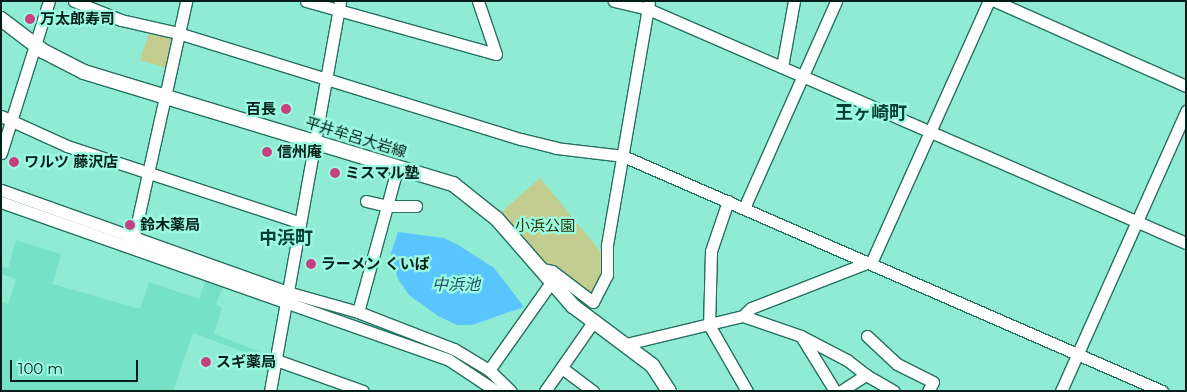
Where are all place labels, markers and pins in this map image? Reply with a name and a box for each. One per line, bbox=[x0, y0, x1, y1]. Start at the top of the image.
place label: 万太郎寿司 bbox=[40, 10, 115, 28]
marker: 万太郎寿司 bbox=[24, 13, 36, 25]
place label: 百長 bbox=[246, 100, 276, 118]
marker: 百長 bbox=[280, 103, 292, 115]
place label: 信州庵 bbox=[277, 143, 322, 161]
marker: 信州庵 bbox=[261, 146, 273, 158]
place label: ワルツ 藤沢店 bbox=[24, 153, 118, 171]
marker: ワルツ 藤沢店 bbox=[8, 156, 20, 168]
place label: ミスマル塾 bbox=[345, 164, 420, 182]
marker: ミスマル塾 bbox=[329, 167, 341, 179]
place label: 鈴木薬局 bbox=[140, 216, 200, 234]
marker: 鈴木薬局 bbox=[124, 219, 136, 231]
place label: ラーメン くいば bbox=[321, 255, 430, 273]
marker: ラーメン くいば bbox=[305, 258, 317, 270]
place label: スギ薬局 bbox=[216, 353, 276, 371]
marker: スギ薬局 bbox=[200, 356, 212, 368]

